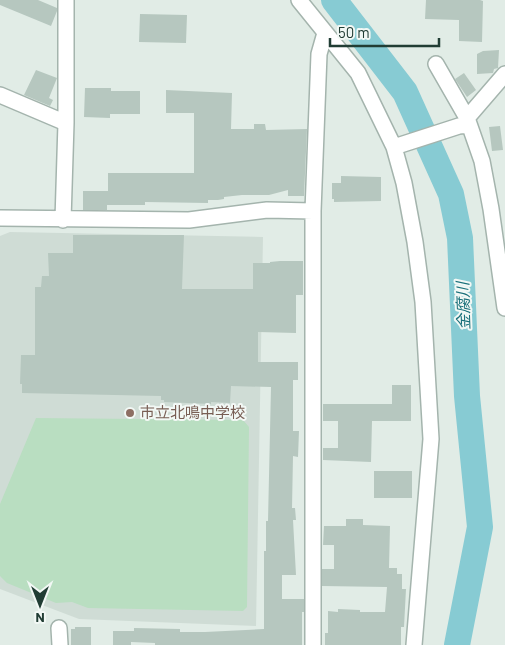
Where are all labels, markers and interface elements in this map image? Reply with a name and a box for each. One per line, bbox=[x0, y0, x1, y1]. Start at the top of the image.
scale bar bbox=[330, 15, 439, 47]
text: 50 m bbox=[338, 23, 370, 41]
water label: 金腐川 bbox=[452, 280, 473, 330]
place label: 市立北鳴中学校 bbox=[140, 403, 245, 421]
marker: 市立北鳴中学校 bbox=[124, 407, 136, 419]
north arrow bbox=[15, 580, 65, 630]
text: N bbox=[35, 610, 45, 627]

